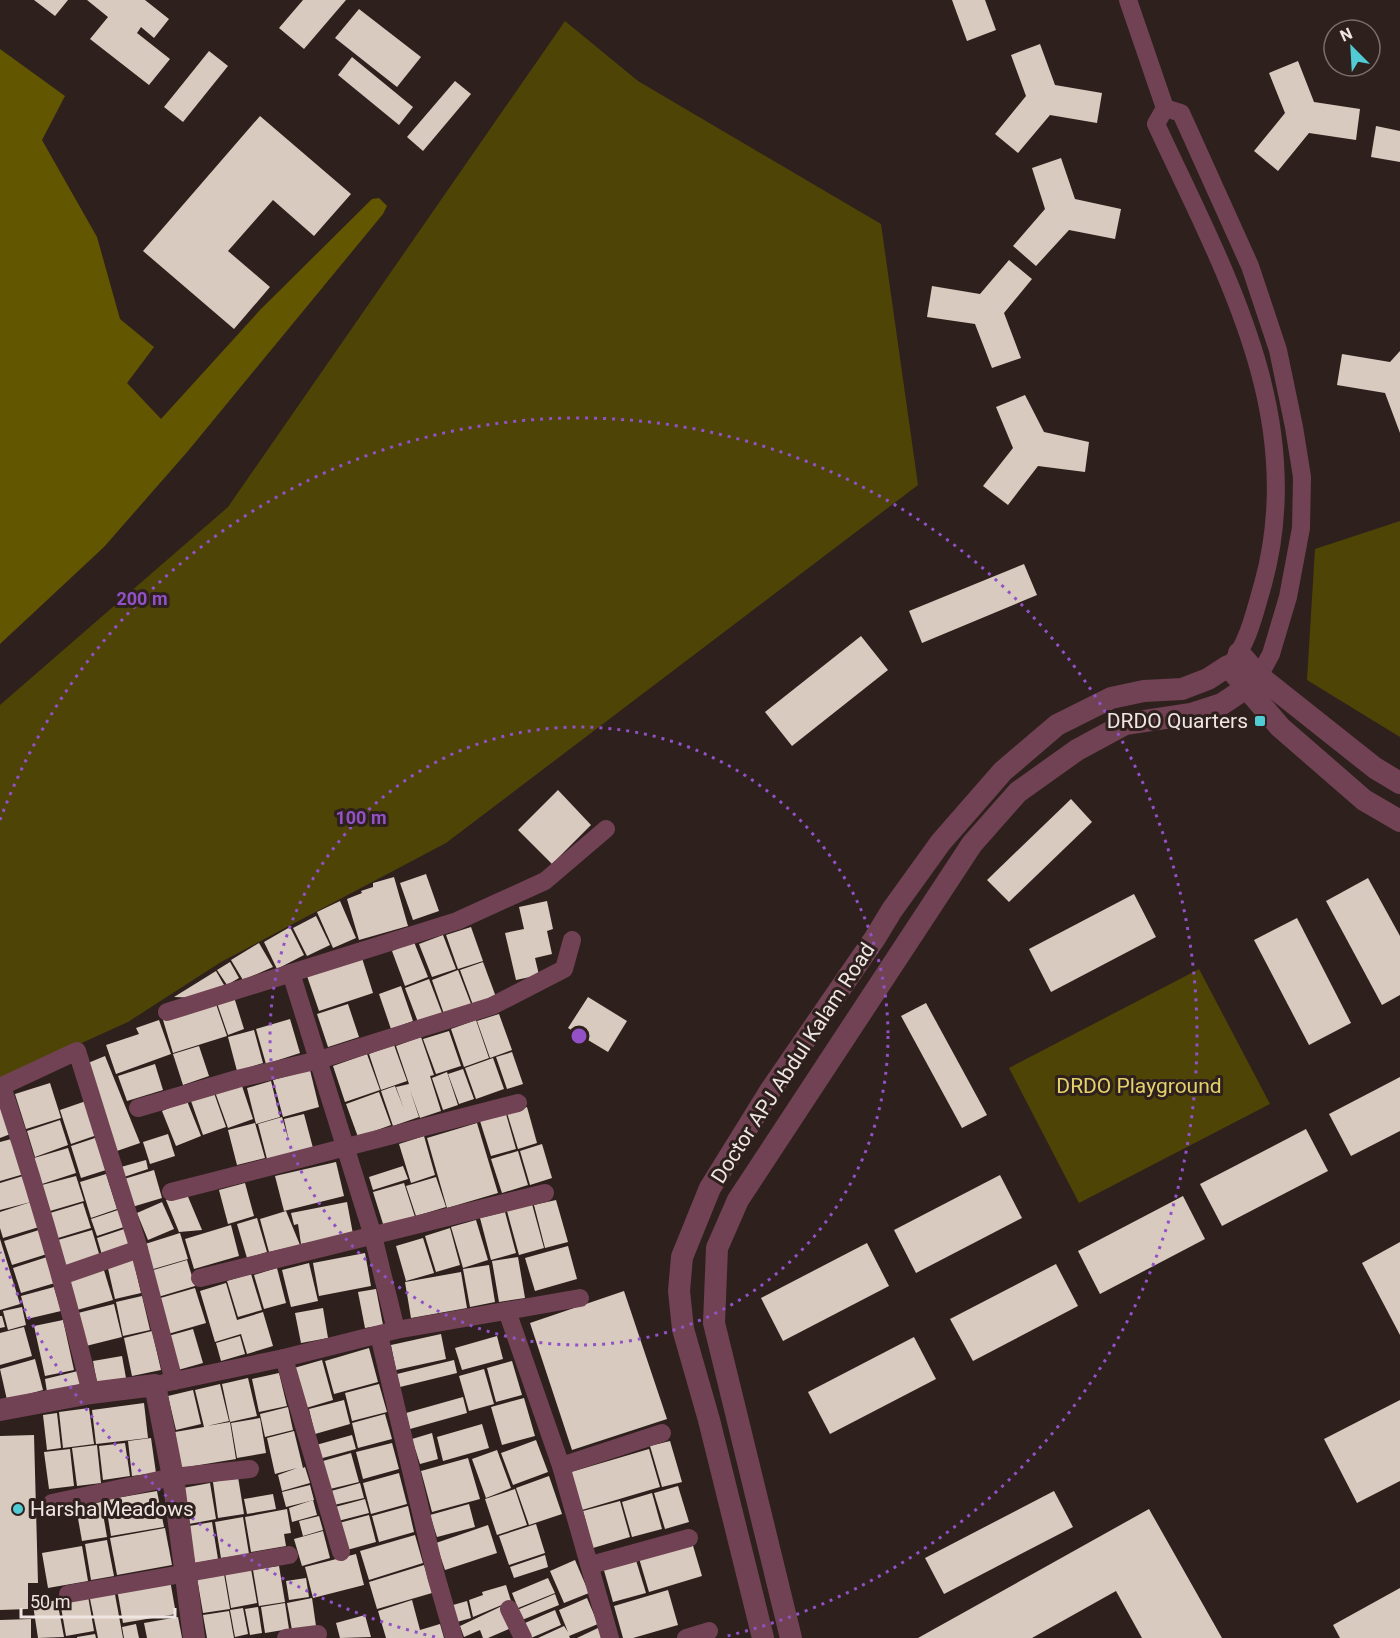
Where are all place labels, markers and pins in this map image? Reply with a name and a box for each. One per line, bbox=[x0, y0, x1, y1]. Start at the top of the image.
place label: DRDO Quarters bbox=[1107, 709, 1248, 733]
marker: DRDO Quarters bbox=[1253, 714, 1267, 728]
centre of rings bbox=[569, 1026, 589, 1046]
place label: Harsha Meadows bbox=[30, 1497, 194, 1521]
marker: Harsha Meadows bbox=[11, 1502, 25, 1516]

